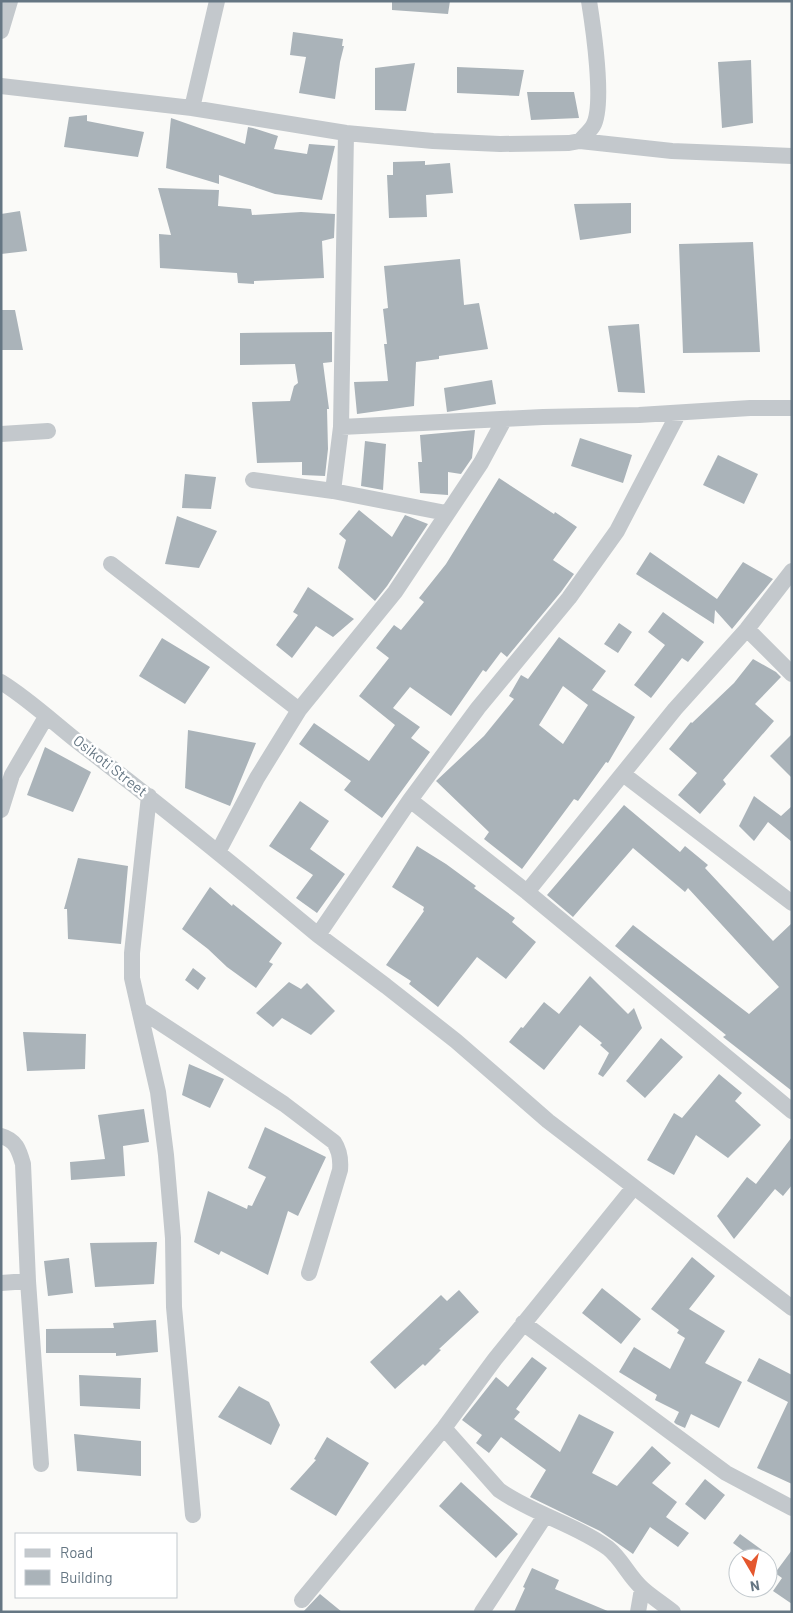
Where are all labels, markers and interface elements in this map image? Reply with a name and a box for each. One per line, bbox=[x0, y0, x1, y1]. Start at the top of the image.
street label: Osikoti Street bbox=[70, 731, 151, 800]
legend bbox=[15, 1533, 178, 1598]
text: Road bbox=[60, 1543, 93, 1561]
north arrow bbox=[728, 1548, 778, 1598]
text: Building bbox=[60, 1568, 113, 1586]
text: N bbox=[749, 1577, 761, 1595]

